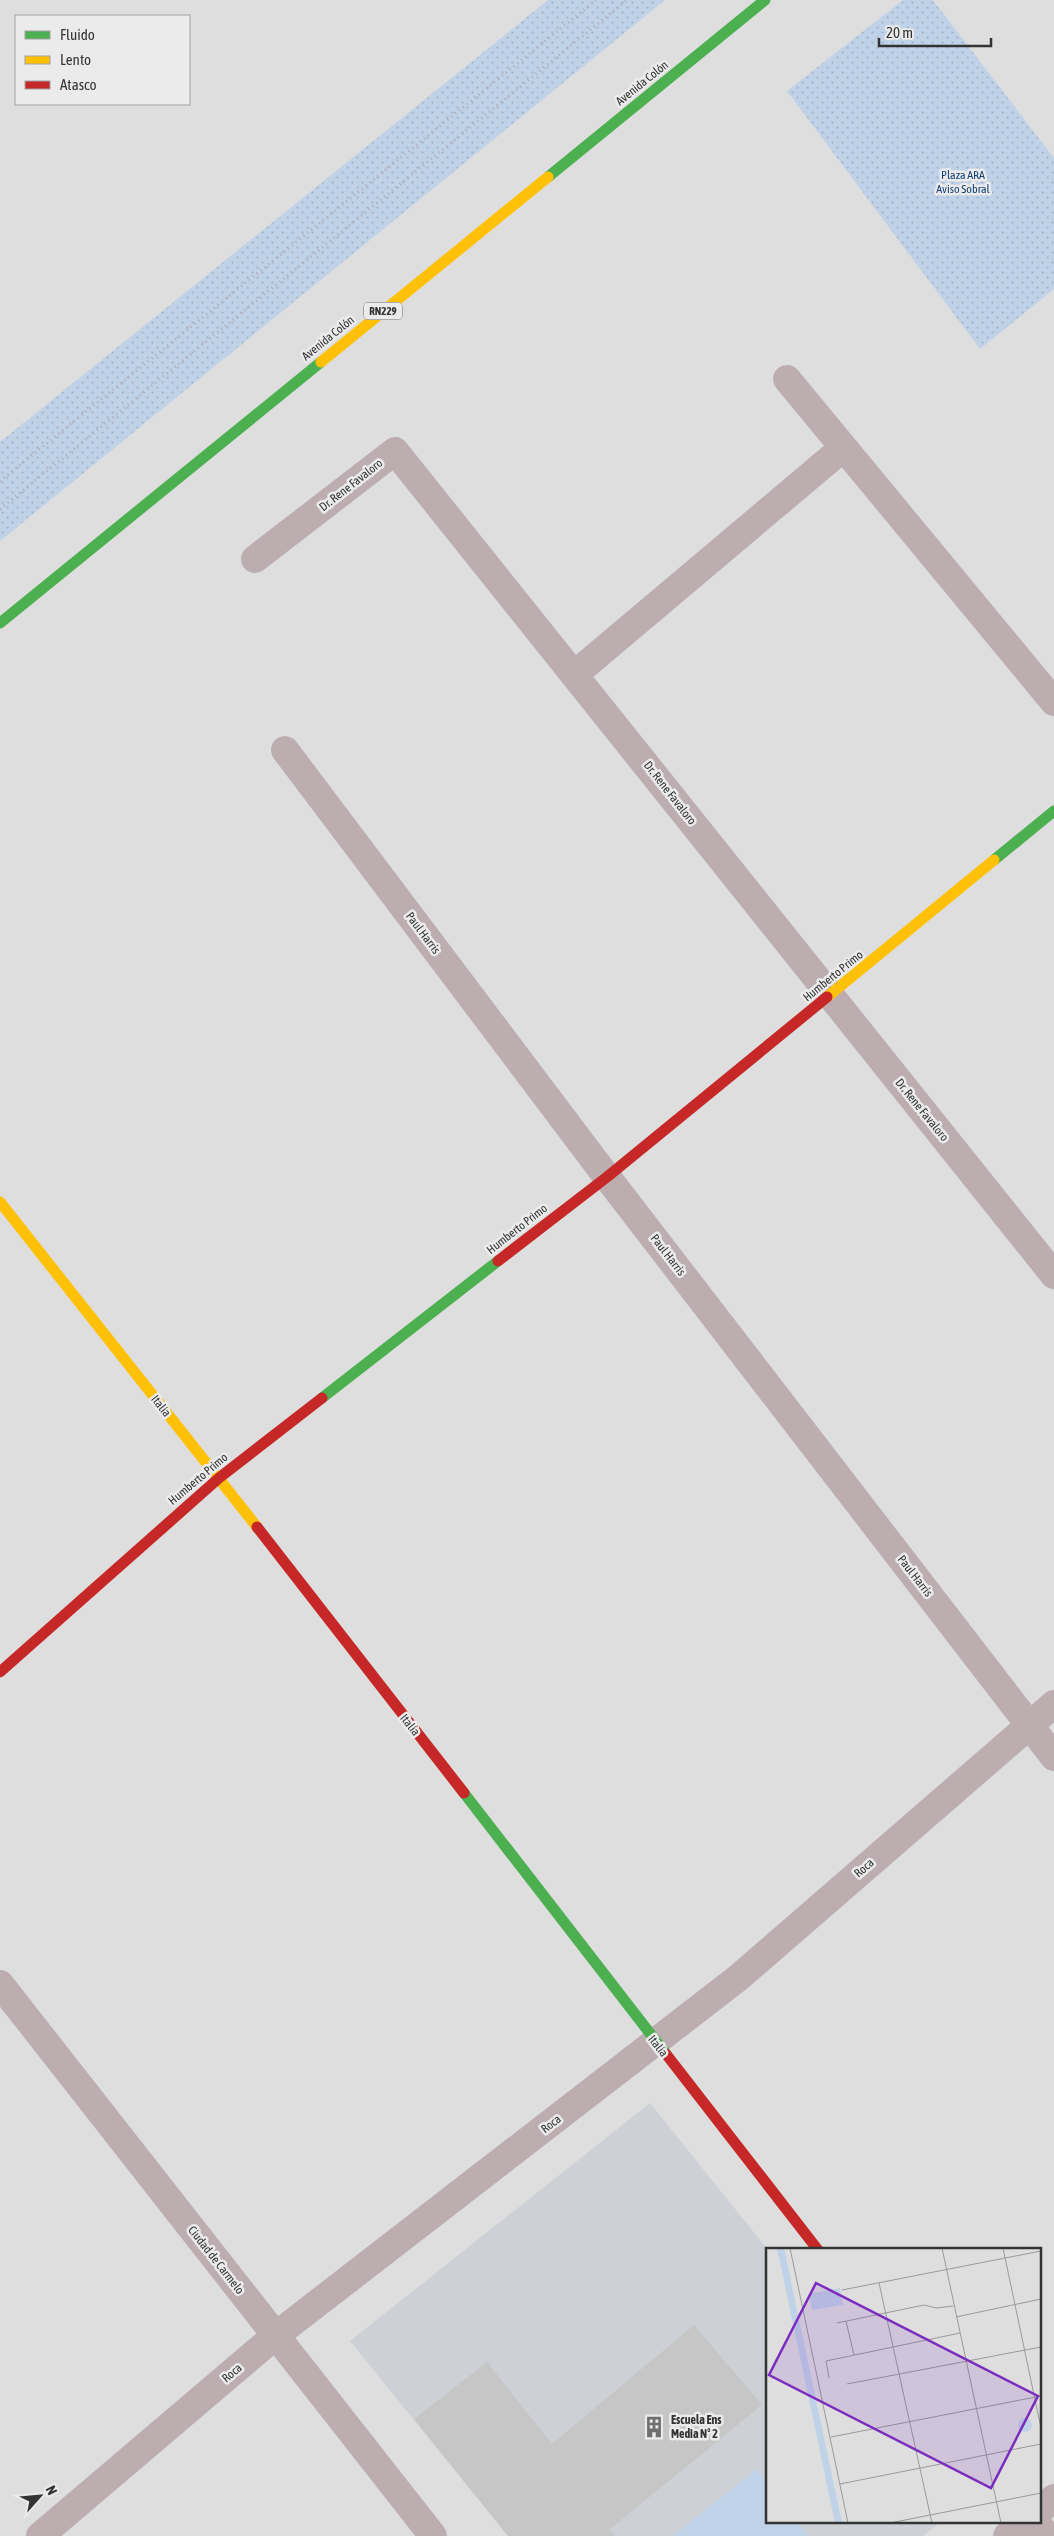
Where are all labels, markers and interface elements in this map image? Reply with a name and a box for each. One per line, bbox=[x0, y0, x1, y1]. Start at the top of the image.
legend bbox=[15, 15, 190, 105]
scale bar bbox=[879, 15, 992, 47]
text: 20 m bbox=[886, 24, 913, 41]
text: Fluido bbox=[60, 26, 95, 43]
text: Lento bbox=[60, 51, 91, 68]
street label: Avenida Colón bbox=[613, 58, 671, 108]
text: Atasco bbox=[60, 76, 97, 93]
park label: Plaza ARA Aviso Sobral bbox=[936, 168, 991, 196]
road number: RN229 bbox=[364, 302, 402, 320]
street label: Avenida Colón bbox=[299, 313, 357, 363]
street label: Dr. Rene Favaloro bbox=[317, 456, 386, 514]
street label: Dr. Rene Favaloro bbox=[641, 759, 699, 828]
street label: Paul Harris bbox=[403, 909, 443, 957]
street label: Humberto Primo bbox=[800, 947, 866, 1004]
street label: Dr. Rene Favaloro bbox=[893, 1076, 952, 1144]
street label: Humberto Primo bbox=[484, 1201, 550, 1257]
street label: Paul Harris bbox=[648, 1232, 688, 1278]
street label: Italia bbox=[148, 1392, 174, 1420]
street label: Humberto Primo bbox=[166, 1450, 231, 1508]
street label: Paul Harris bbox=[895, 1553, 935, 1599]
street label: Italia bbox=[397, 1711, 423, 1739]
street label: Roca bbox=[851, 1856, 877, 1880]
street label: Italia bbox=[645, 2032, 671, 2060]
street label: Roca bbox=[538, 2112, 564, 2136]
street label: Ciudad de Carmelo bbox=[185, 2223, 247, 2297]
inset map bbox=[766, 2248, 1042, 2524]
street label: Roca bbox=[219, 2361, 245, 2385]
place label: Escuela Ens Media N° 2 bbox=[671, 2413, 722, 2441]
building icon: Escuela Ens Media N° 2 bbox=[641, 2414, 667, 2440]
north arrow bbox=[15, 2471, 65, 2521]
text: N bbox=[43, 2483, 61, 2497]

